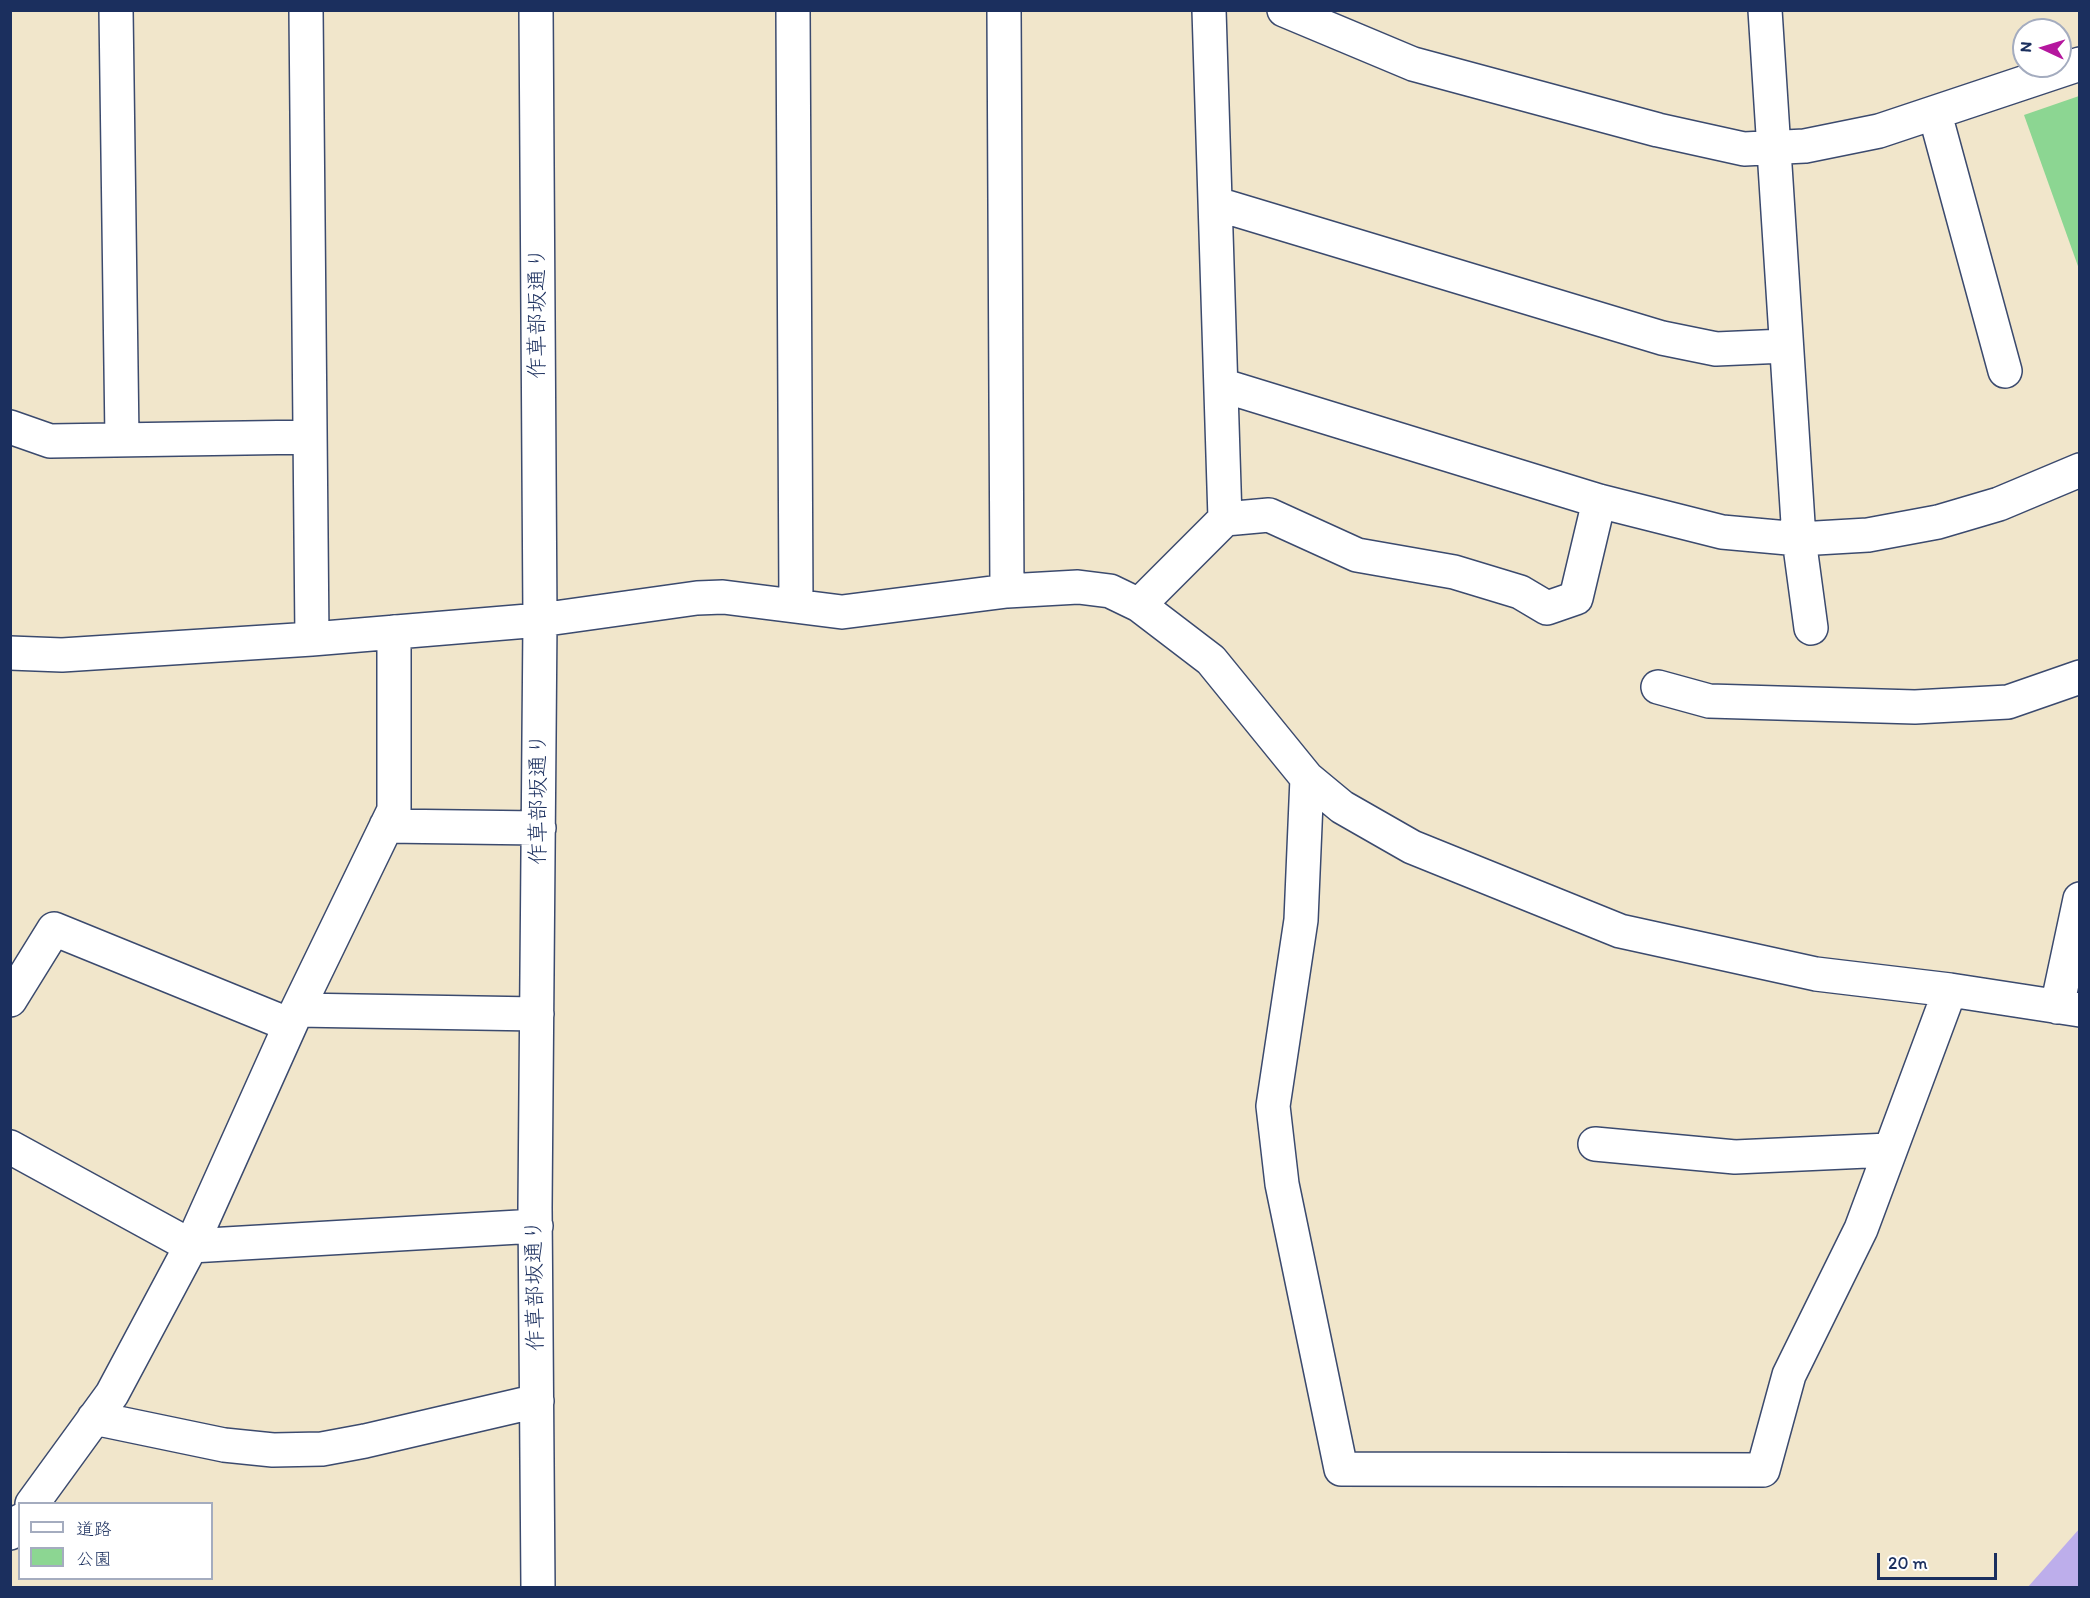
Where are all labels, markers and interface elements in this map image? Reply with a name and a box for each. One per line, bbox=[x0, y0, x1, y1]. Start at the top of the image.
north arrow bbox=[2012, 18, 2072, 78]
text: N bbox=[2016, 41, 2035, 53]
street label: 作草部坂通り bbox=[525, 247, 551, 379]
street label: 作草部坂通り bbox=[526, 733, 552, 865]
street label: 作草部坂通り bbox=[522, 1219, 550, 1351]
legend bbox=[18, 1502, 213, 1580]
text: 道路 bbox=[76, 1518, 112, 1540]
scale bar bbox=[1880, 1541, 2000, 1579]
text: 公園 bbox=[76, 1548, 112, 1570]
text: 20 m bbox=[1888, 1552, 1928, 1574]

